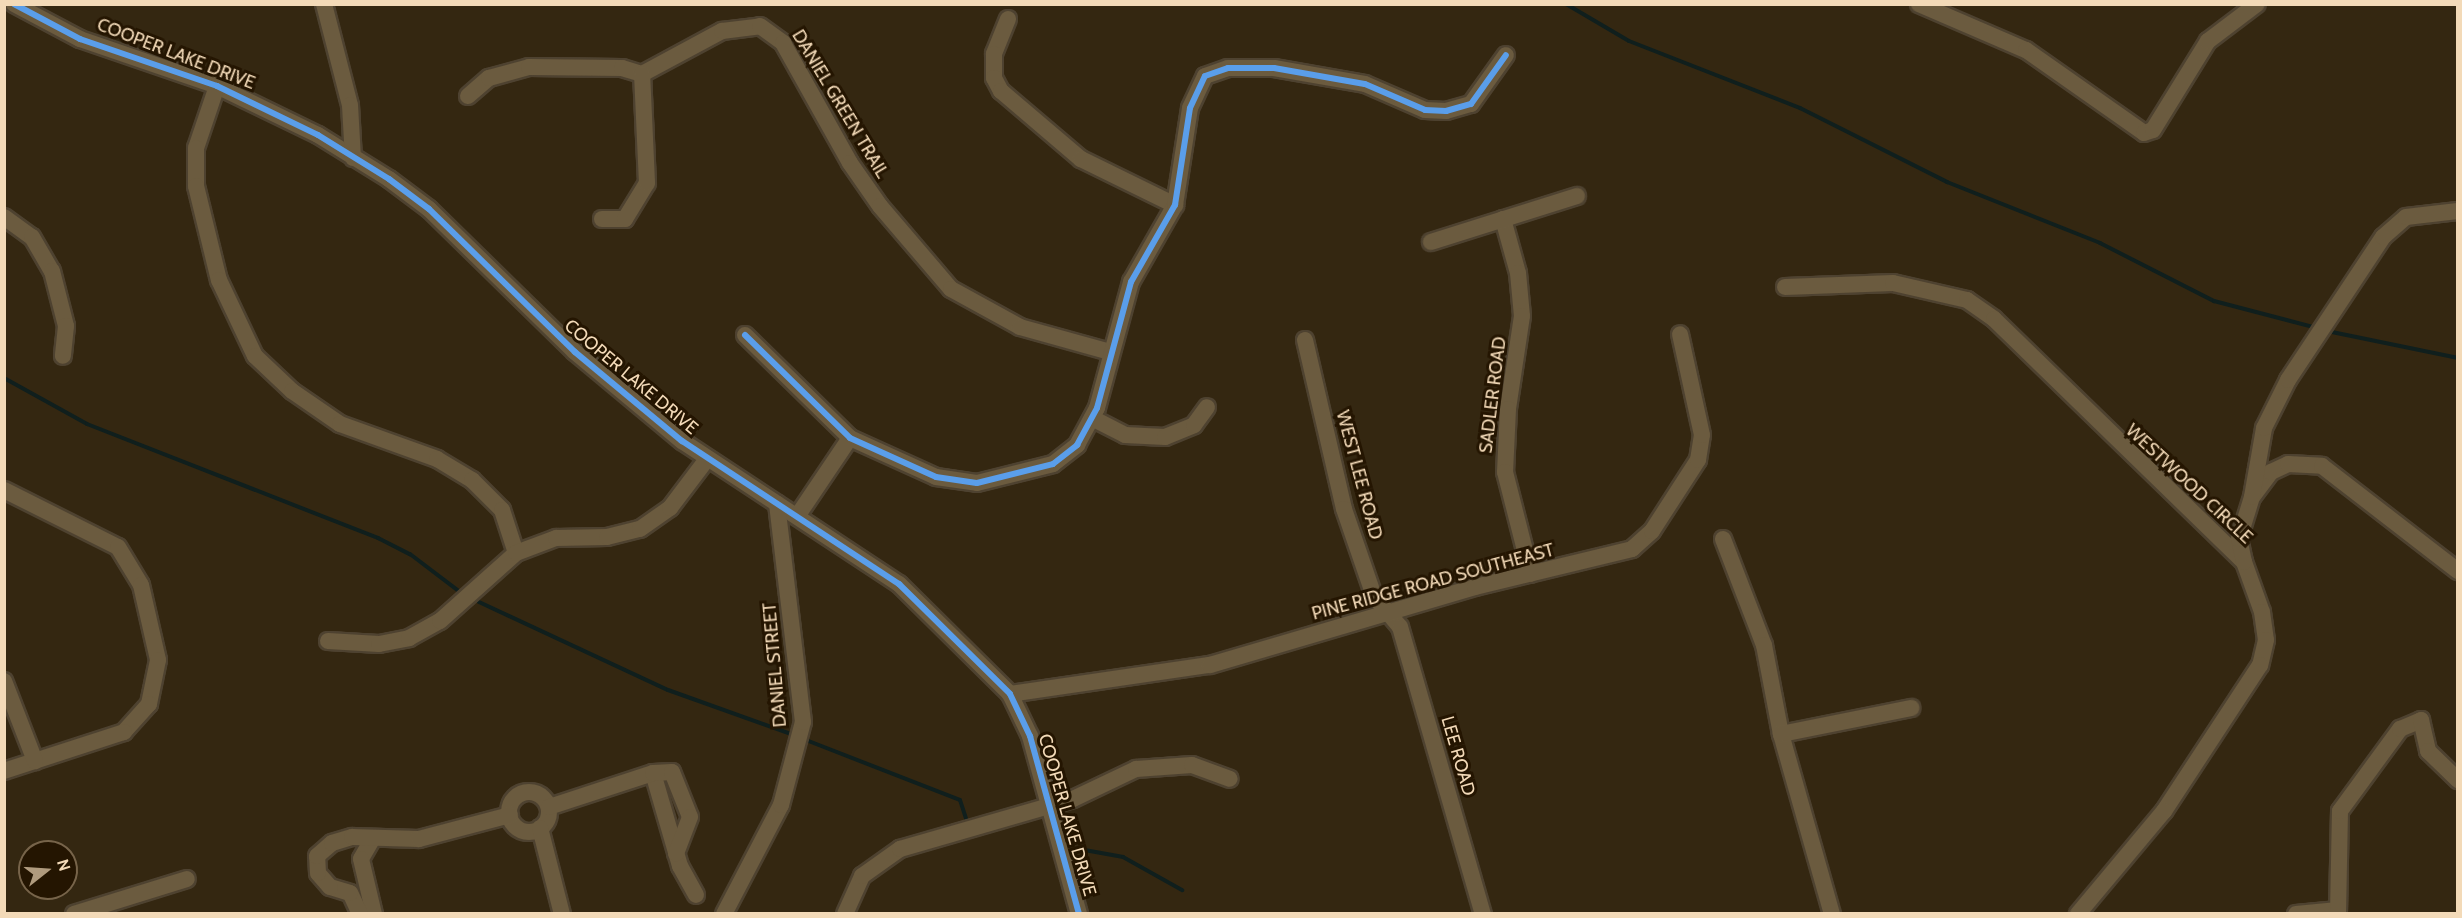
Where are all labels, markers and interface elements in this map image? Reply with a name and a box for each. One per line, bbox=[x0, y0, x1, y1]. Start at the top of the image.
street label: COOPER LAKE DRIVE bbox=[94, 14, 258, 94]
street label: DANIEL GREEN TRAIL bbox=[787, 26, 893, 182]
street label: COOPER LAKE DRIVE bbox=[560, 315, 702, 439]
street label: SADLER ROAD bbox=[1475, 335, 1511, 455]
street label: WEST LEE ROAD bbox=[1331, 408, 1387, 542]
street label: WESTWOOD CIRCLE bbox=[2121, 420, 2257, 548]
street label: PINE RIDGE ROAD SOUTHEAST bbox=[1310, 539, 1556, 625]
street label: DANIEL STREET bbox=[759, 602, 791, 728]
street label: LEE ROAD bbox=[1436, 714, 1480, 798]
street label: COOPER LAKE DRIVE bbox=[1034, 732, 1100, 898]
north arrow bbox=[18, 840, 78, 900]
text: N bbox=[53, 857, 75, 873]

